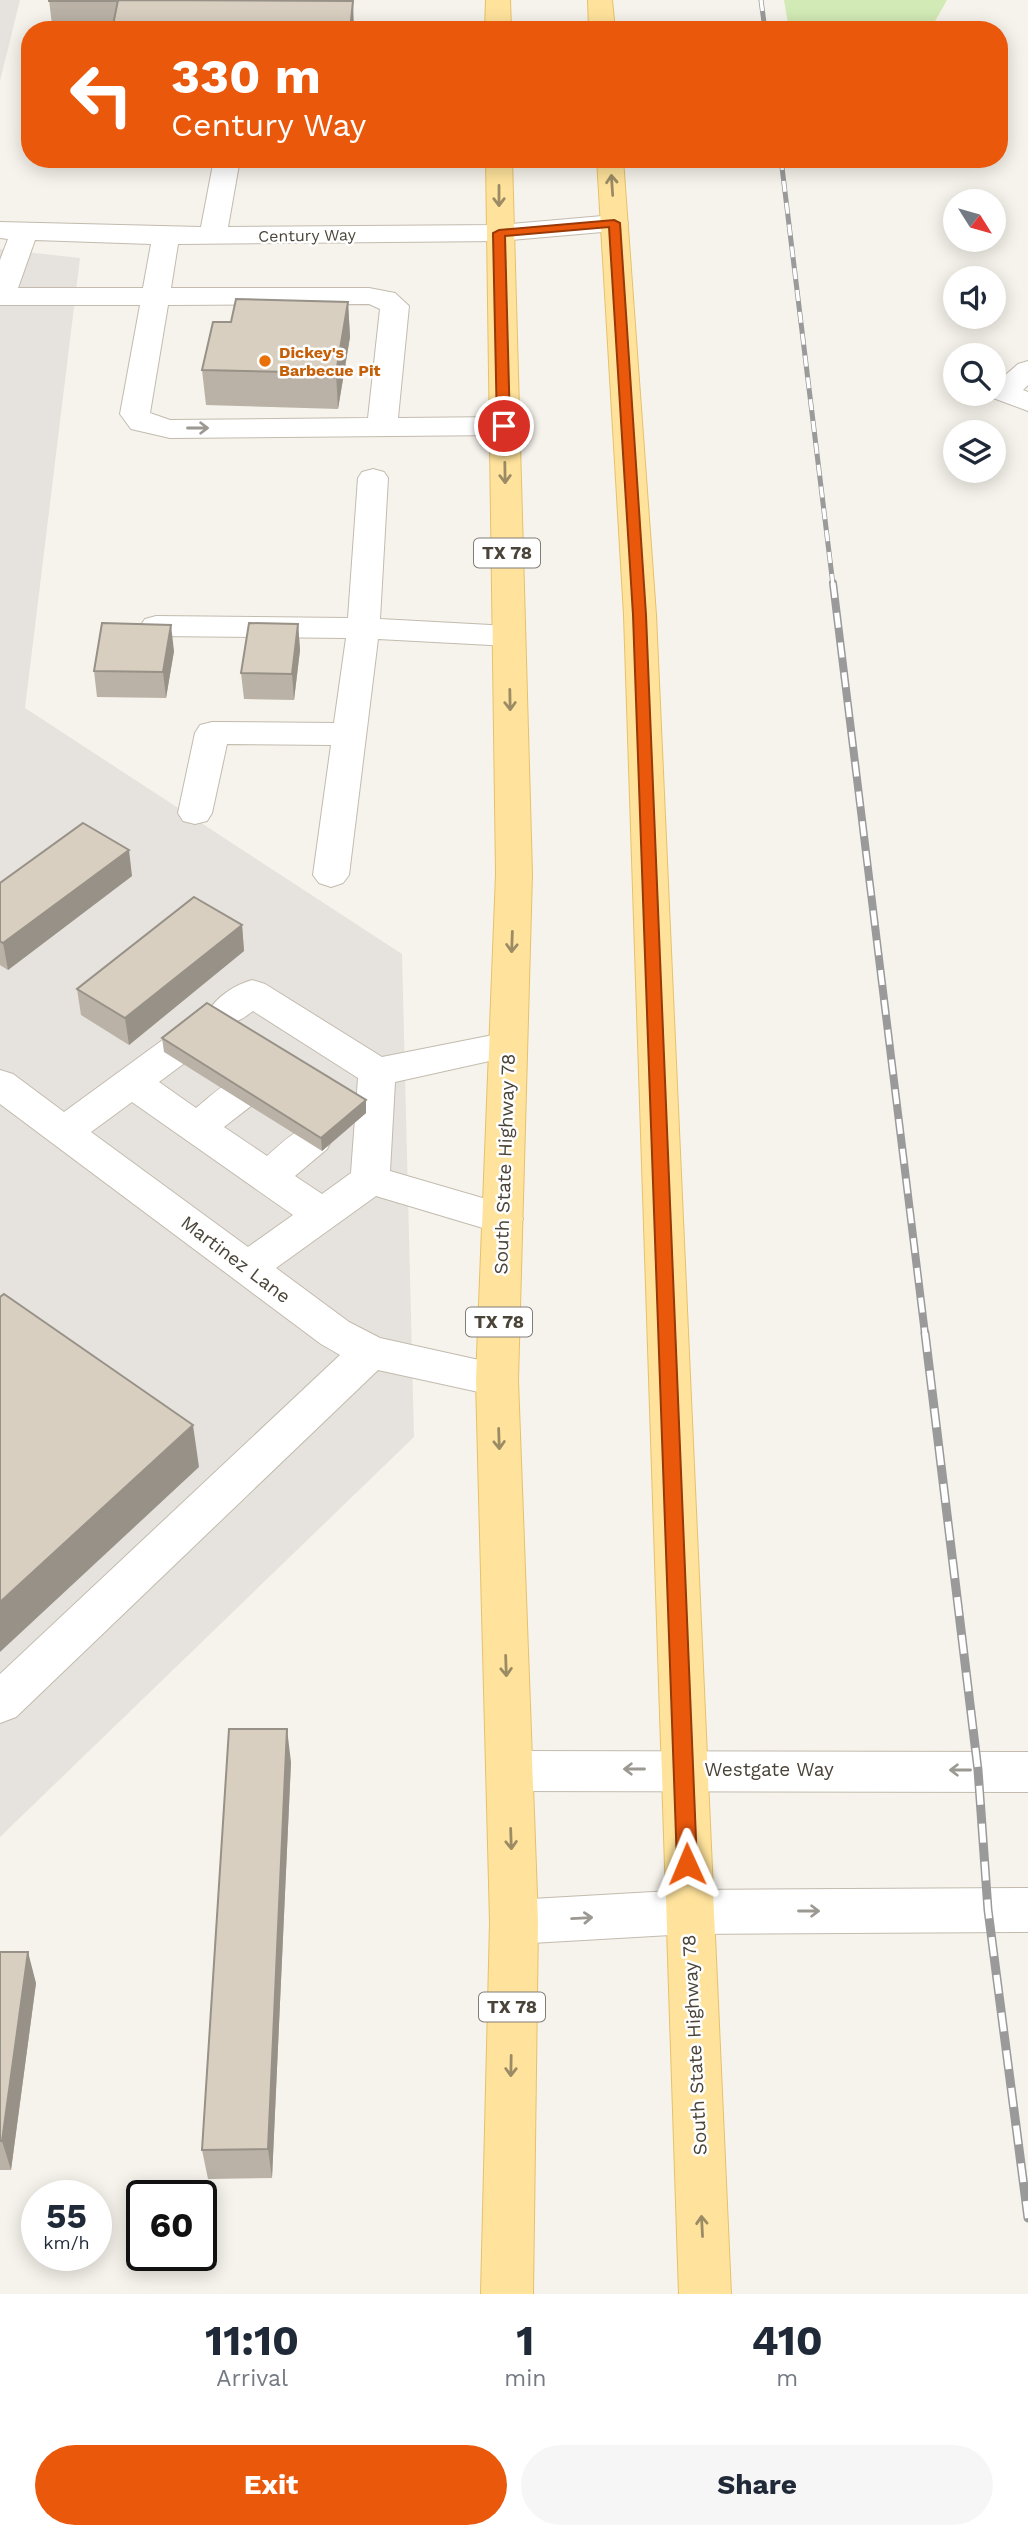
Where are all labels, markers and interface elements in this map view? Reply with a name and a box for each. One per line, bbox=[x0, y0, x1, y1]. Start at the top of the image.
text: 330 m bbox=[171, 47, 321, 105]
icon: left bbox=[56, 49, 147, 140]
text: Century Way bbox=[171, 106, 366, 144]
one-way arrow bbox=[605, 174, 618, 196]
one-way arrow bbox=[492, 184, 506, 207]
north arrow bbox=[943, 189, 1006, 252]
map controls bbox=[943, 189, 1006, 483]
street label: Century Way bbox=[258, 225, 357, 246]
button: sound bbox=[943, 266, 1006, 329]
place label: Dickey's Barbecue Pit bbox=[279, 343, 381, 380]
button: search bbox=[943, 343, 1006, 406]
marker: Dickey's Barbecue Pit bbox=[257, 353, 273, 369]
pin bbox=[474, 396, 534, 456]
icon: arrive bbox=[485, 407, 523, 445]
button: layers bbox=[943, 420, 1006, 483]
one-way arrow bbox=[186, 421, 209, 435]
one-way arrow bbox=[498, 461, 512, 484]
road number: TX 78 bbox=[474, 538, 540, 568]
one-way arrow bbox=[504, 688, 517, 711]
one-way arrow bbox=[505, 930, 518, 953]
street label: South State Highway 78 bbox=[489, 1053, 520, 1275]
street label: Martinez Lane bbox=[176, 1211, 295, 1308]
road number: TX 78 bbox=[466, 1308, 532, 1336]
one-way arrow bbox=[492, 1427, 506, 1450]
one-way arrow bbox=[499, 1654, 513, 1677]
street label: Westgate Way bbox=[704, 1758, 834, 1781]
one-way arrow bbox=[623, 1763, 646, 1776]
one-way arrow bbox=[949, 1763, 972, 1777]
one-way arrow bbox=[505, 1827, 518, 1850]
position arrow bbox=[650, 1827, 724, 1901]
one-way arrow bbox=[798, 1904, 821, 1918]
one-way arrow bbox=[570, 1911, 593, 1924]
street label: South State Highway 78 bbox=[677, 1934, 712, 2156]
road number: TX 78 bbox=[479, 1993, 545, 2022]
one-way arrow bbox=[504, 2054, 518, 2077]
speed limit sign: 60 bbox=[126, 2180, 217, 2271]
text: 55 bbox=[46, 2195, 87, 2237]
one-way arrow bbox=[696, 2215, 709, 2238]
text: km/h bbox=[43, 2232, 90, 2253]
text: 11:10 bbox=[205, 2316, 299, 2365]
text: 1 bbox=[516, 2316, 534, 2365]
text: 410 bbox=[752, 2316, 823, 2365]
text: Arrival bbox=[216, 2365, 288, 2392]
text: min bbox=[504, 2365, 547, 2392]
text: m bbox=[776, 2365, 798, 2392]
button: Exit bbox=[35, 2445, 507, 2525]
button: Share bbox=[521, 2445, 993, 2525]

